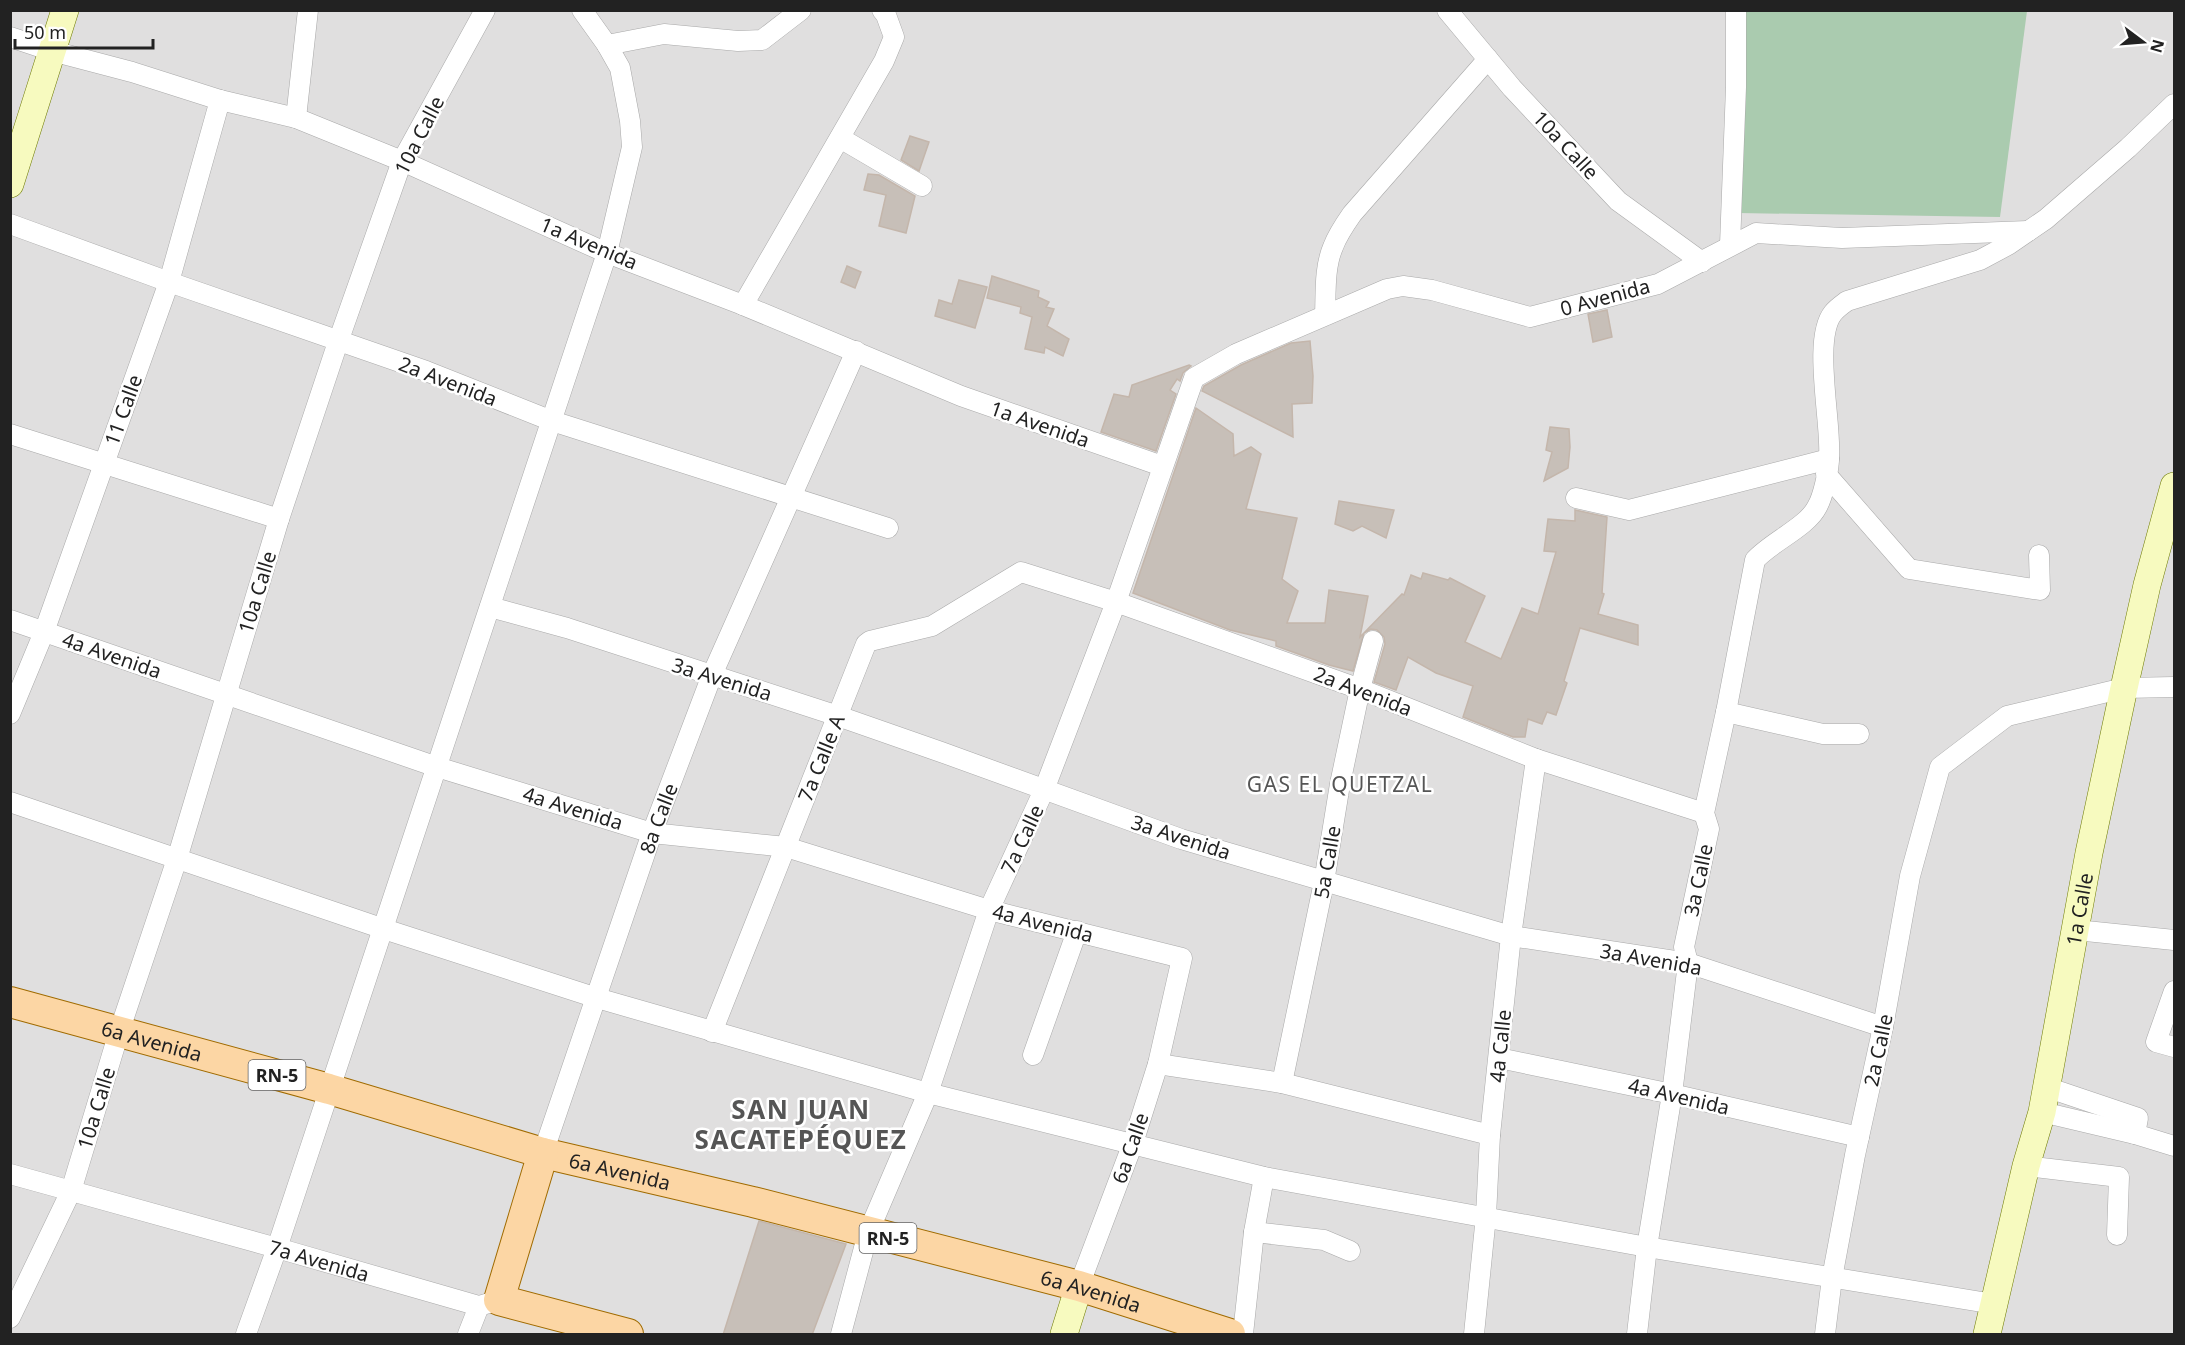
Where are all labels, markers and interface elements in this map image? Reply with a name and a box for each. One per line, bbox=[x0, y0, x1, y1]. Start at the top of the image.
scale bar bbox=[15, 12, 153, 50]
north arrow bbox=[2113, 12, 2173, 72]
text: 50 m bbox=[24, 20, 66, 44]
text: N bbox=[2145, 37, 2170, 55]
street label: 10a Calle bbox=[388, 91, 450, 179]
street label: 10a Calle bbox=[1527, 105, 1605, 185]
street label: 1a Avenida bbox=[536, 210, 642, 276]
street label: 0 Avenida bbox=[1557, 272, 1653, 322]
street label: 2a Avenida bbox=[395, 350, 501, 412]
street label: 11 Calle bbox=[98, 371, 148, 449]
street label: 1a Avenida bbox=[987, 394, 1093, 454]
street label: 10a Calle bbox=[232, 548, 282, 636]
street label: 4a Avenida bbox=[59, 625, 165, 685]
street label: 3a Avenida bbox=[669, 651, 775, 707]
street label: 2a Avenida bbox=[1310, 660, 1416, 722]
street label: 7a Calle A bbox=[791, 710, 851, 805]
district label: GAS EL QUETZAL bbox=[1247, 770, 1433, 798]
street label: 8a Calle bbox=[633, 779, 683, 857]
street label: 4a Avenida bbox=[520, 780, 626, 836]
street label: 7a Calle bbox=[994, 800, 1050, 878]
street label: 3a Avenida bbox=[1128, 808, 1234, 866]
street label: 5a Calle bbox=[1307, 824, 1347, 900]
street label: 3a Calle bbox=[1677, 841, 1719, 919]
street label: 1a Calle bbox=[2059, 871, 2099, 948]
street label: 4a Avenida bbox=[990, 897, 1096, 949]
street label: 3a Avenida bbox=[1598, 937, 1704, 981]
street label: 4a Calle bbox=[1483, 1008, 1517, 1084]
street label: 2a Calle bbox=[1857, 1011, 1899, 1089]
street label: 6a Avenida bbox=[98, 1014, 205, 1067]
road number: RN-5 bbox=[248, 1060, 306, 1090]
street label: 10a Calle bbox=[71, 1064, 121, 1152]
street label: 4a Avenida bbox=[1626, 1071, 1732, 1121]
district label: SAN JUAN SACATEPÉQUEZ bbox=[695, 1091, 907, 1157]
street label: 6a Calle bbox=[1105, 1109, 1155, 1187]
street label: 6a Avenida bbox=[567, 1146, 673, 1196]
road number: RN-5 bbox=[860, 1223, 916, 1253]
street label: 7a Avenida bbox=[266, 1233, 373, 1287]
street label: 6a Avenida bbox=[1038, 1263, 1144, 1318]

